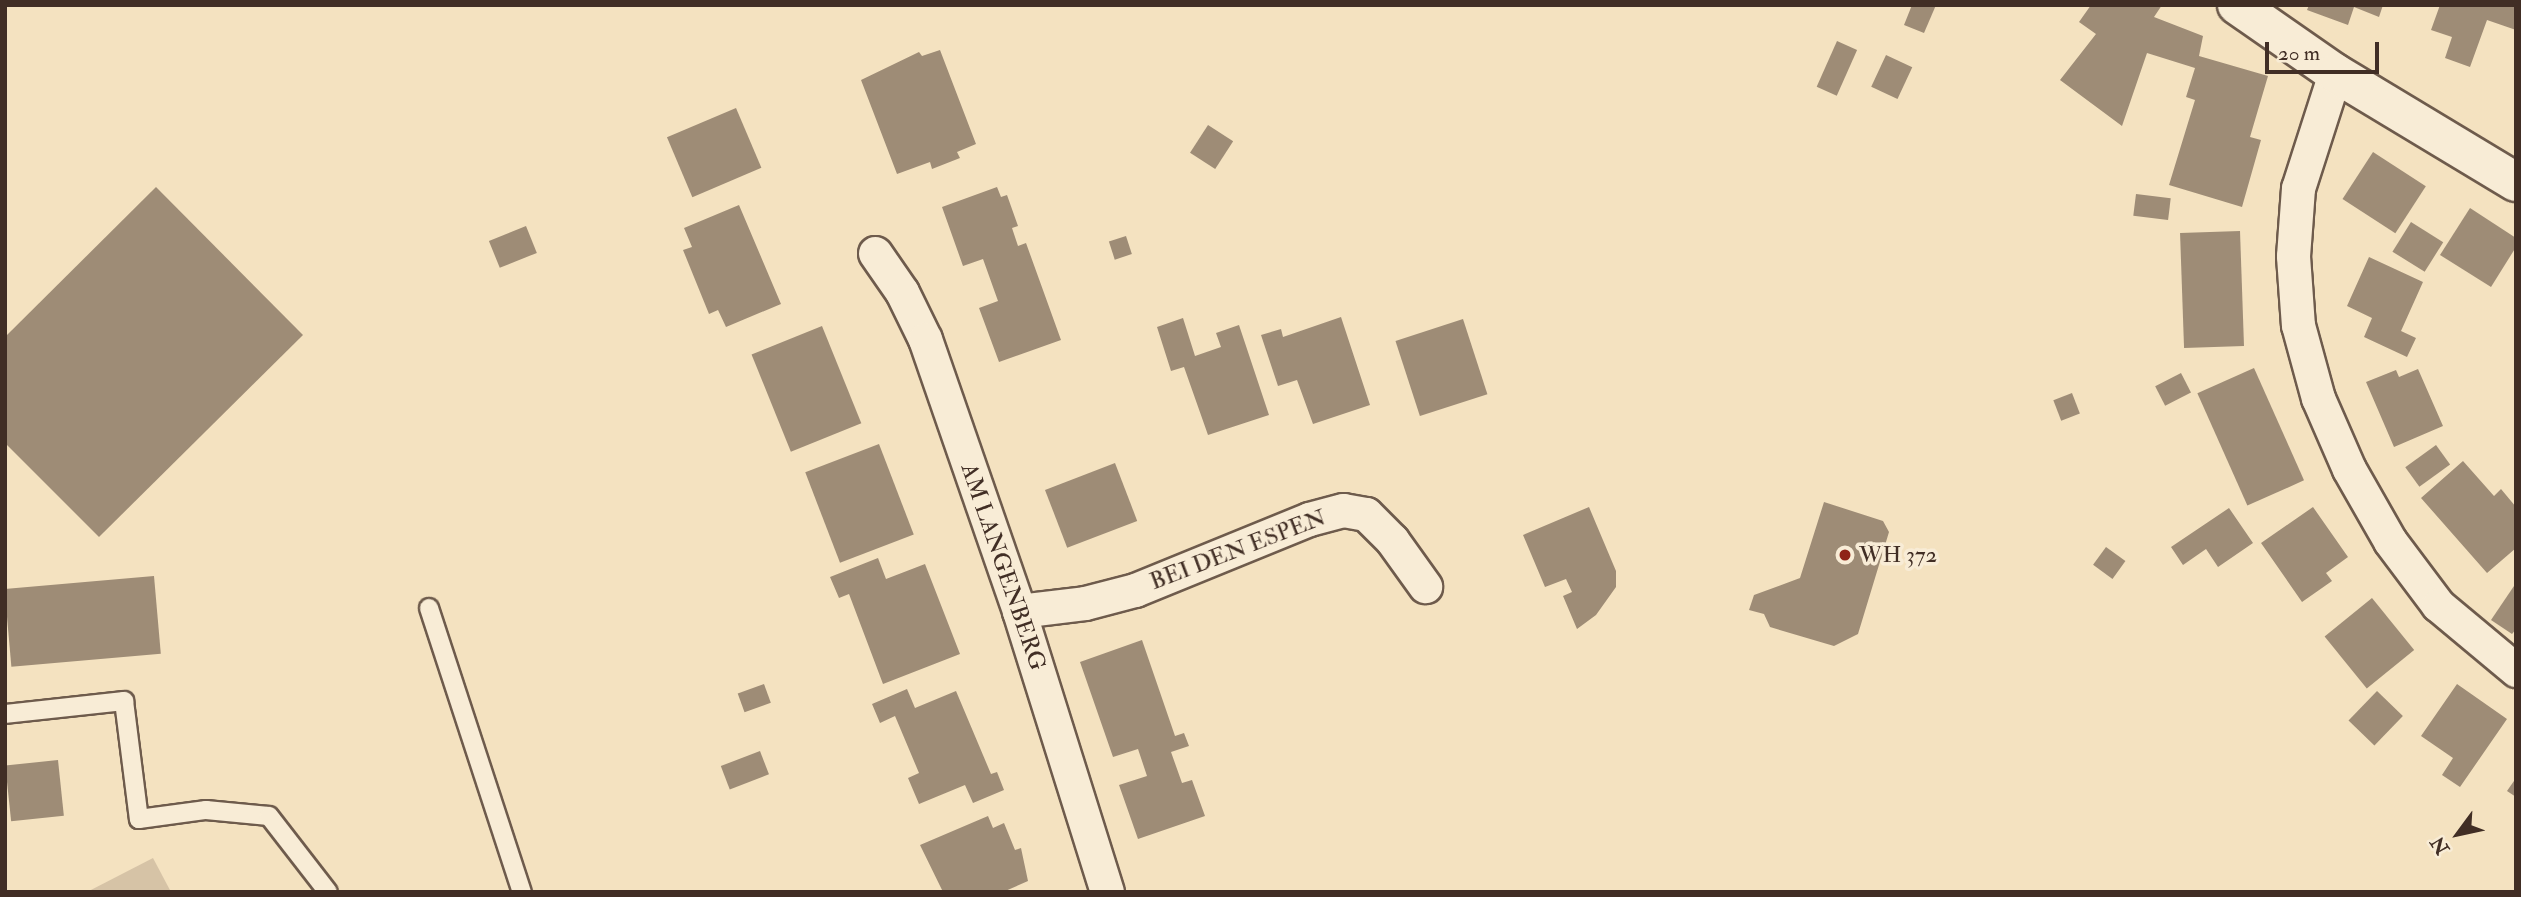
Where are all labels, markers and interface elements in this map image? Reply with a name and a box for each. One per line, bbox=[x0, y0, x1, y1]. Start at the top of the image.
scale bar bbox=[2269, 28, 2383, 72]
text: 20 m bbox=[2278, 40, 2320, 67]
street label: AM LANGENBERG bbox=[955, 460, 1051, 674]
street label: BEI DEN ESPEN bbox=[1146, 504, 1330, 596]
place label: WH 372 bbox=[1859, 541, 1937, 569]
marker: WH 372 bbox=[1837, 547, 1853, 563]
north arrow bbox=[2423, 799, 2493, 869]
text: N bbox=[2426, 832, 2455, 859]

